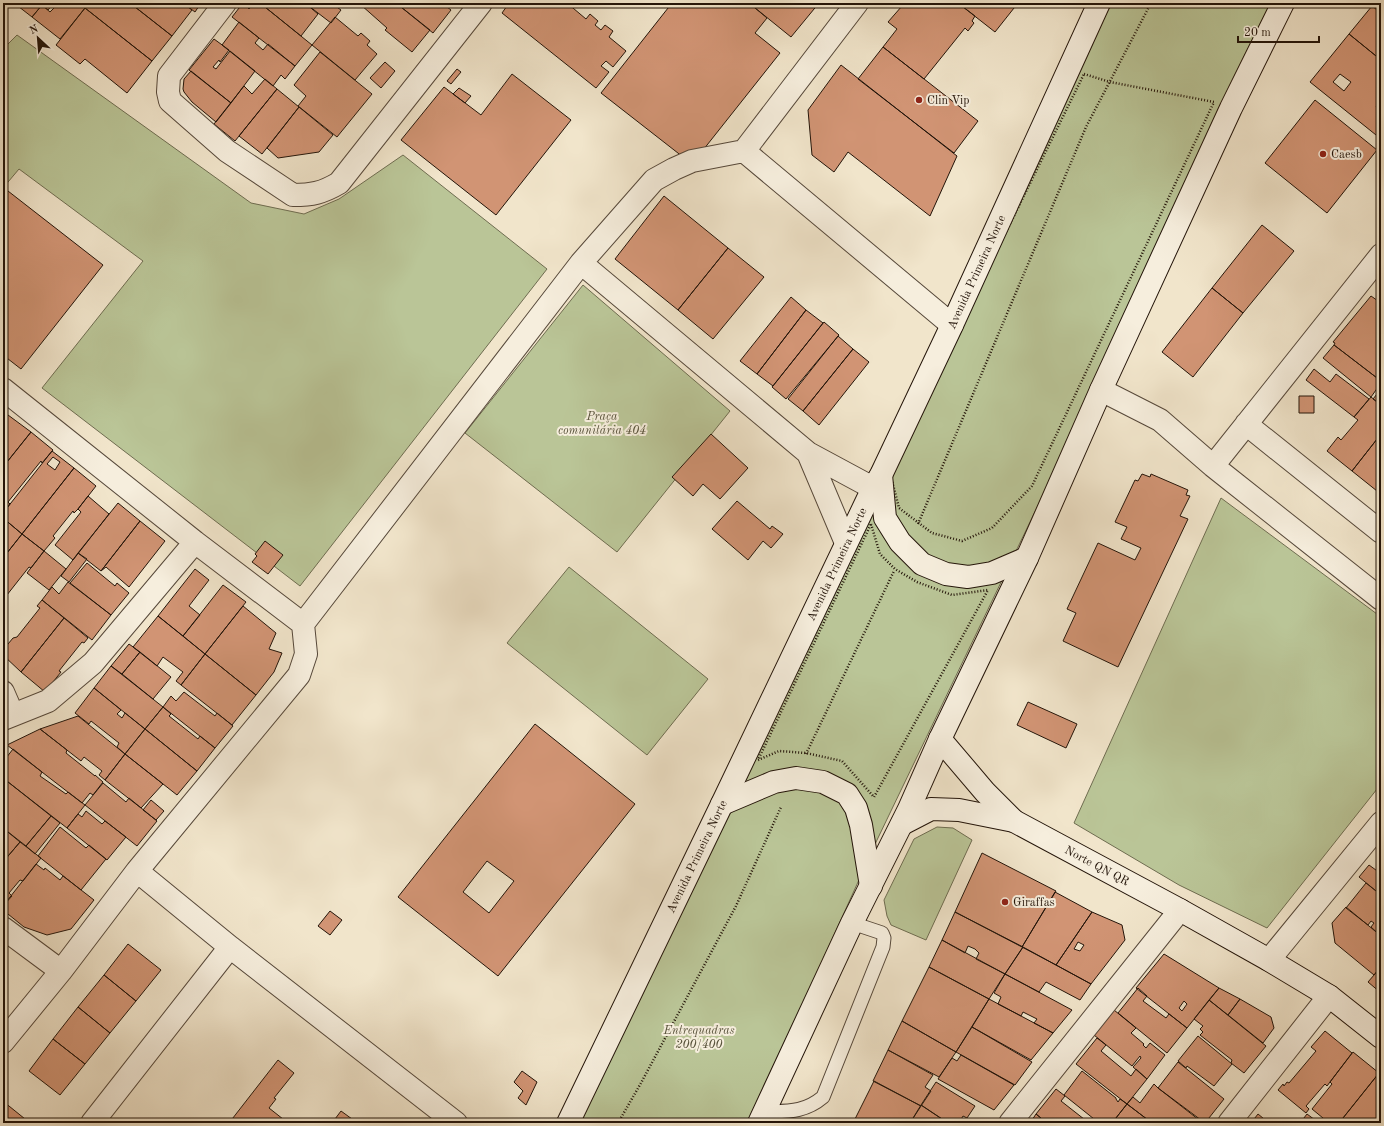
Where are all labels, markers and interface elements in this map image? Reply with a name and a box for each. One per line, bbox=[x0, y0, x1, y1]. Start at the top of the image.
north arrow bbox=[18, 18, 58, 58]
scale bar bbox=[1238, 18, 1319, 44]
text: N bbox=[28, 23, 41, 37]
text: 20 m bbox=[1244, 27, 1271, 39]
marker: Clin Vip bbox=[914, 95, 924, 105]
place label: Clin Vip bbox=[927, 95, 970, 107]
marker: Caesb bbox=[1318, 149, 1328, 159]
place label: Caesb bbox=[1331, 149, 1362, 161]
street label: Avenida Primeira Norte bbox=[946, 213, 1008, 331]
park label: Praça comunitária 404 bbox=[558, 411, 646, 437]
street label: Avenida Primeira Norte bbox=[805, 506, 870, 623]
street label: Avenida Primeira Norte bbox=[665, 798, 730, 915]
street label: Norte QN QR bbox=[1062, 844, 1131, 889]
marker: Giraffas bbox=[1000, 897, 1010, 907]
place label: Giraffas bbox=[1013, 897, 1055, 909]
park label: Entrequadras 200/400 bbox=[662, 1025, 735, 1051]

